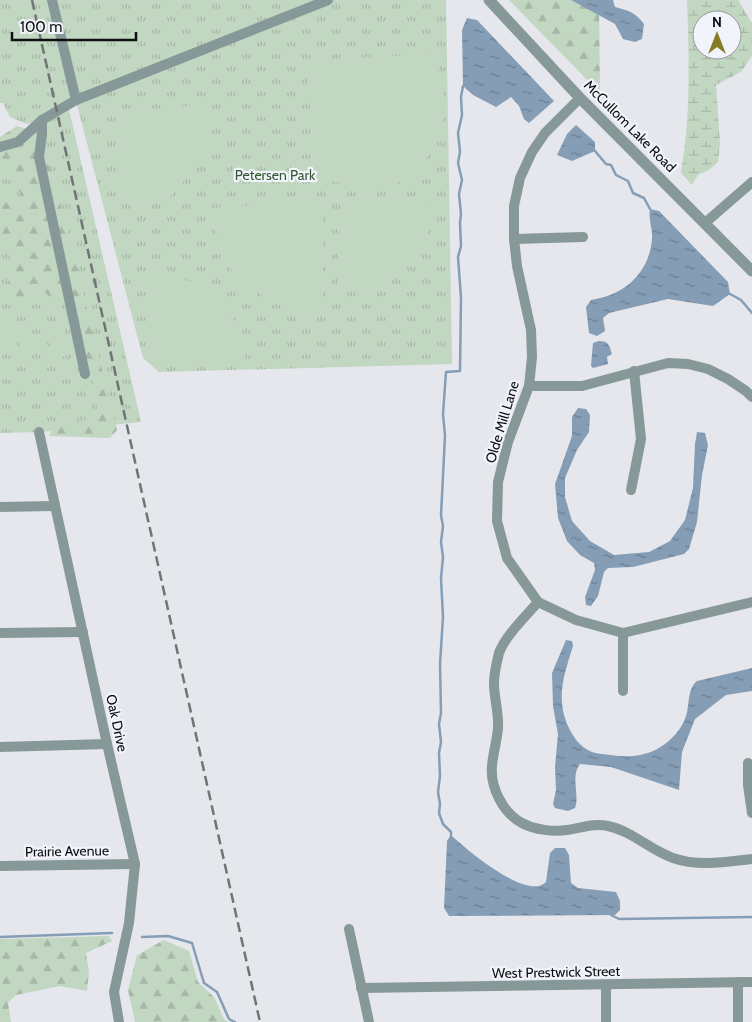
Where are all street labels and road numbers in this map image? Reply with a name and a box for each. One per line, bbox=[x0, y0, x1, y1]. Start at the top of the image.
street label: McCullom Lake Road bbox=[580, 76, 680, 176]
street label: Olde Mill Lane bbox=[481, 379, 523, 465]
street label: Oak Drive bbox=[102, 693, 132, 753]
street label: Prairie Avenue bbox=[25, 841, 109, 861]
street label: West Prestwick Street bbox=[492, 962, 621, 982]

